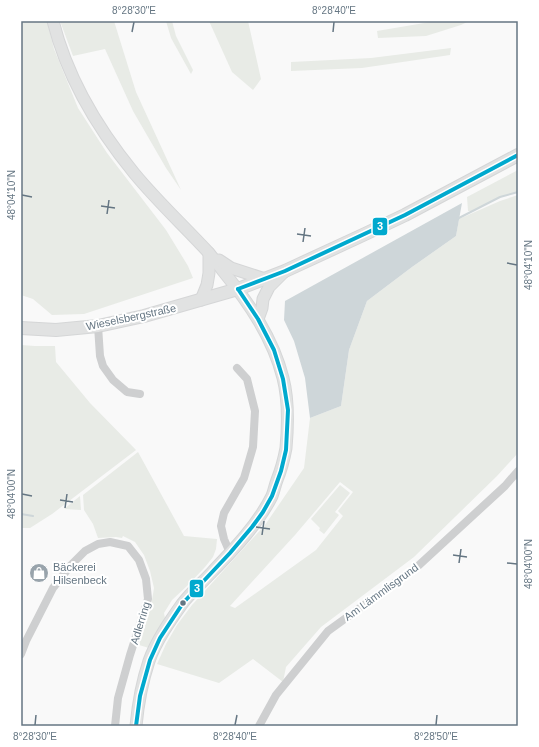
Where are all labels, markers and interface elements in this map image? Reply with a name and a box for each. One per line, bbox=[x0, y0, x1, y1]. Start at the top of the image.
text: 8°28'30"E bbox=[112, 5, 156, 16]
text: 8°28'40"E bbox=[312, 5, 356, 16]
text: 48°04'10"N bbox=[6, 170, 17, 220]
line badge: 3 bbox=[372, 217, 388, 236]
text: 3 bbox=[377, 220, 383, 232]
text: 48°04'10"N bbox=[523, 240, 534, 290]
street label: Wieselsbergstraße bbox=[85, 302, 177, 332]
text: 48°04'00"N bbox=[6, 469, 17, 519]
text: 48°04'00"N bbox=[523, 539, 534, 589]
place label: Bäckerei Hilsenbeck bbox=[53, 561, 107, 586]
street label: Am Lämmlisgrund bbox=[342, 561, 420, 623]
shop icon: Bäckerei Hilsenbeck bbox=[28, 562, 50, 584]
line badge: 3 bbox=[189, 579, 204, 598]
text: 3 bbox=[194, 582, 200, 594]
unlabelled marker bbox=[178, 598, 188, 608]
street label: Adlerring bbox=[128, 600, 152, 646]
text: 8°28'30"E bbox=[13, 731, 57, 742]
text: 8°28'40"E bbox=[213, 731, 257, 742]
text: 8°28'50"E bbox=[414, 731, 458, 742]

